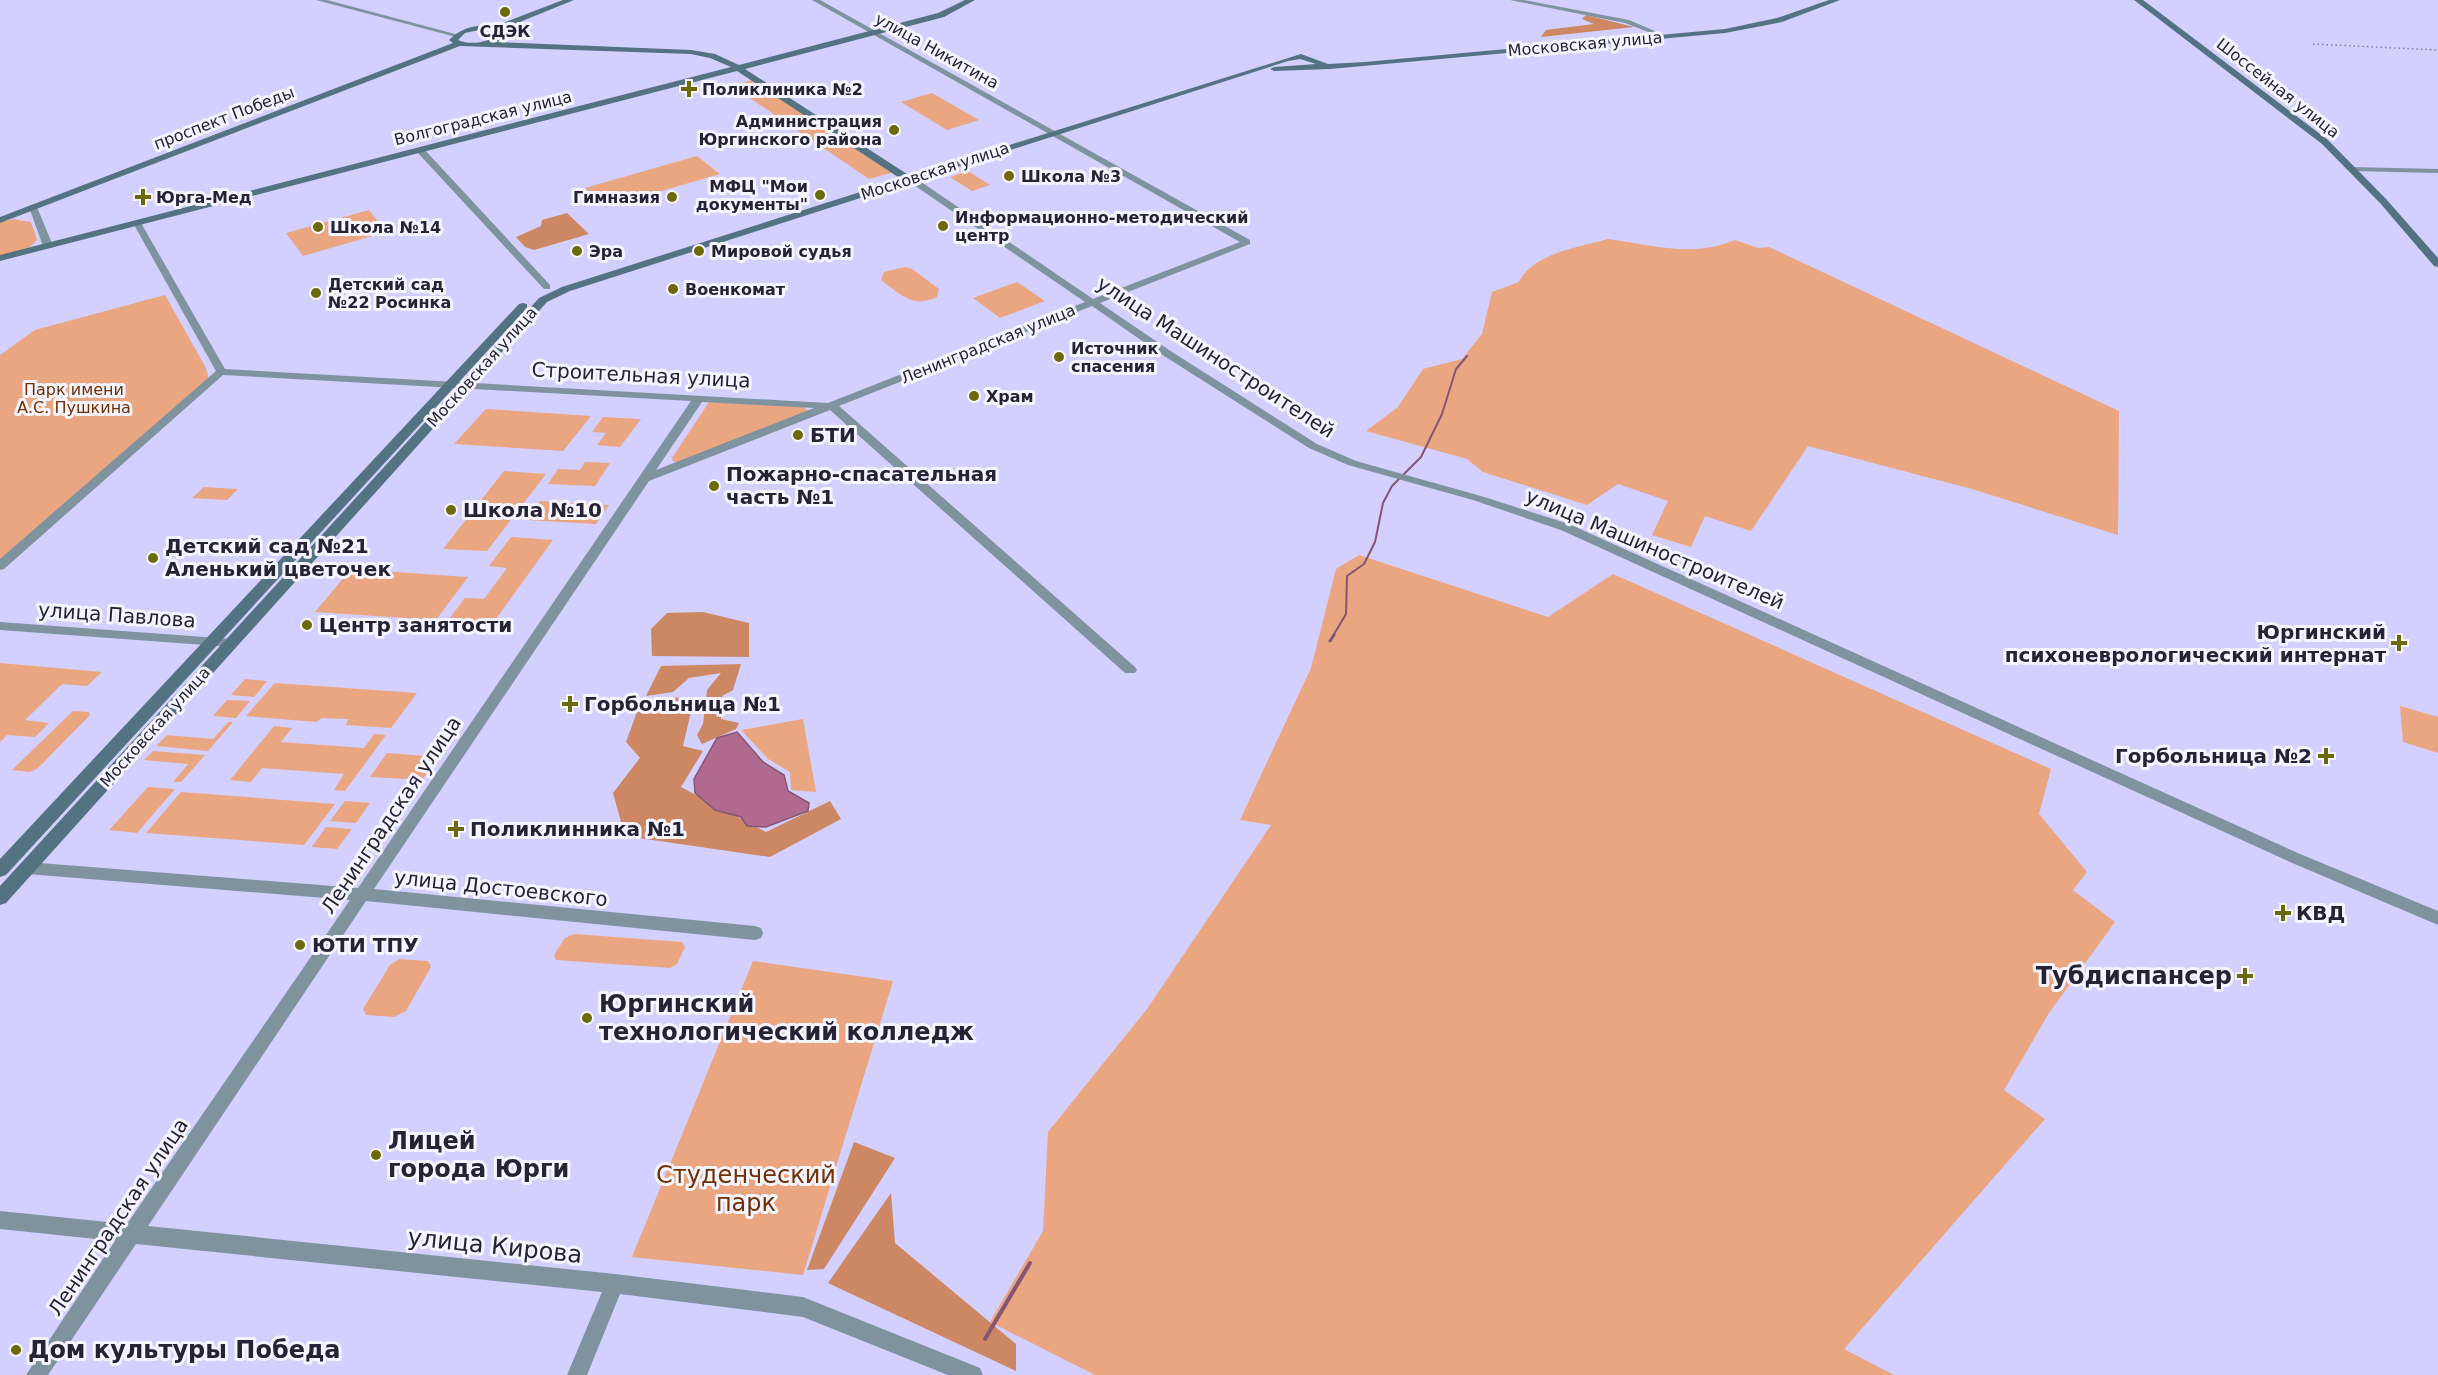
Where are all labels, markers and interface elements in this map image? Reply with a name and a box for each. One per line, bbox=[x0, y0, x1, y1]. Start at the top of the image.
marker: СДЭК bbox=[498, 5, 512, 19]
street label: улица Никитина bbox=[872, 9, 1002, 93]
place label: СДЭК bbox=[480, 22, 530, 41]
street label: Московская улица bbox=[1507, 28, 1663, 60]
street label: Шоссейная улица bbox=[2213, 34, 2343, 142]
marker: Поликлиника №2 bbox=[680, 80, 698, 98]
place label: Поликлиника №2 bbox=[702, 80, 863, 99]
street label: проспект Победы bbox=[151, 82, 297, 154]
street label: Волгоградская улица bbox=[392, 87, 574, 149]
place label: Администрация Юргинского района bbox=[699, 112, 882, 149]
marker: Администрация Юргинского района bbox=[887, 123, 901, 137]
street label: Московская улица bbox=[858, 138, 1012, 204]
place label: Школа №3 bbox=[1021, 167, 1121, 186]
marker: Школа №3 bbox=[1002, 169, 1016, 183]
place label: МФЦ "Мои документы" bbox=[696, 177, 808, 214]
marker: Юрга-Мед bbox=[134, 188, 152, 206]
place label: Юрга-Мед bbox=[156, 188, 252, 207]
place label: Гимназия bbox=[573, 188, 660, 207]
marker: МФЦ "Мои документы" bbox=[813, 188, 827, 202]
marker: Гимназия bbox=[665, 190, 679, 204]
place label: Информационно-методический центр bbox=[955, 208, 1248, 245]
place label: Школа №14 bbox=[330, 218, 441, 237]
marker: Информационно-методический центр bbox=[936, 219, 950, 233]
marker: Школа №14 bbox=[311, 220, 325, 234]
place label: Эра bbox=[589, 242, 623, 261]
place label: Мировой судья bbox=[711, 242, 852, 261]
marker: Эра bbox=[570, 244, 584, 258]
marker: Мировой судья bbox=[692, 244, 706, 258]
street label: улица Машиностроителей bbox=[1093, 271, 1339, 443]
place label: Детский сад №22 Росинка bbox=[328, 275, 451, 312]
place label: Военкомат bbox=[685, 280, 786, 299]
marker: Военкомат bbox=[666, 282, 680, 296]
marker: Детский сад №22 Росинка bbox=[309, 286, 323, 300]
street label: Ленинградская улица bbox=[898, 300, 1078, 388]
street label: Московская улица bbox=[423, 303, 541, 431]
place label: Источник спасения bbox=[1071, 339, 1158, 376]
marker: Источник спасения bbox=[1052, 350, 1066, 364]
street label: Строительная улица bbox=[531, 357, 751, 393]
park label: Парк имени А.С. Пушкина bbox=[17, 380, 131, 417]
place label: Храм bbox=[986, 387, 1034, 406]
marker: Храм bbox=[967, 389, 981, 403]
place label: БТИ bbox=[810, 423, 856, 447]
marker: БТИ bbox=[791, 428, 805, 442]
place label: Пожарно-спасательная часть №1 bbox=[726, 462, 997, 509]
marker: Пожарно-спасательная часть №1 bbox=[707, 479, 721, 493]
street label: улица Машиностроителей bbox=[1522, 484, 1788, 614]
place label: Школа №10 bbox=[463, 498, 602, 522]
marker: Школа №10 bbox=[444, 503, 458, 517]
place label: Детский сад №21 Аленький цветочек bbox=[165, 534, 391, 581]
marker: Детский сад №21 Аленький цветочек bbox=[146, 551, 160, 565]
street label: улица Павлова bbox=[37, 598, 197, 632]
place label: Центр занятости bbox=[319, 613, 512, 637]
marker: Центр занятости bbox=[300, 618, 314, 632]
place label: Юргинский психоневрологический интернат bbox=[2005, 620, 2386, 667]
marker: Юргинский психоневрологический интернат bbox=[2390, 634, 2408, 652]
street label: Московская улица bbox=[96, 663, 214, 791]
place label: Горбольница №1 bbox=[584, 692, 781, 716]
marker: Горбольница №1 bbox=[561, 695, 579, 713]
street label: Ленинградская улица bbox=[316, 712, 466, 918]
place label: Горбольница №2 bbox=[2115, 744, 2312, 768]
marker: Горбольница №2 bbox=[2317, 747, 2335, 765]
place label: Поликлинника №1 bbox=[470, 817, 685, 841]
marker: Поликлинника №1 bbox=[447, 820, 465, 838]
street label: улица Достоевского bbox=[393, 865, 609, 911]
place label: КВД bbox=[2296, 901, 2345, 925]
marker: КВД bbox=[2274, 904, 2292, 922]
place label: ЮТИ ТПУ bbox=[312, 933, 419, 957]
marker: ЮТИ ТПУ bbox=[293, 938, 307, 952]
place label: Тубдиспансер bbox=[2036, 962, 2232, 990]
marker: Тубдиспансер bbox=[2236, 967, 2254, 985]
place label: Юргинский технологический колледж bbox=[599, 990, 974, 1046]
marker: Юргинский технологический колледж bbox=[580, 1011, 594, 1025]
street label: Ленинградская улица bbox=[43, 1114, 193, 1320]
place label: Лицей города Юрги bbox=[388, 1127, 569, 1183]
marker: Лицей города Юрги bbox=[369, 1148, 383, 1162]
park label: Студенческий парк bbox=[656, 1161, 836, 1217]
street label: улица Кирова bbox=[406, 1223, 584, 1269]
place label: Дом культуры Победа bbox=[28, 1336, 341, 1364]
marker: Дом культуры Победа bbox=[9, 1343, 23, 1357]

